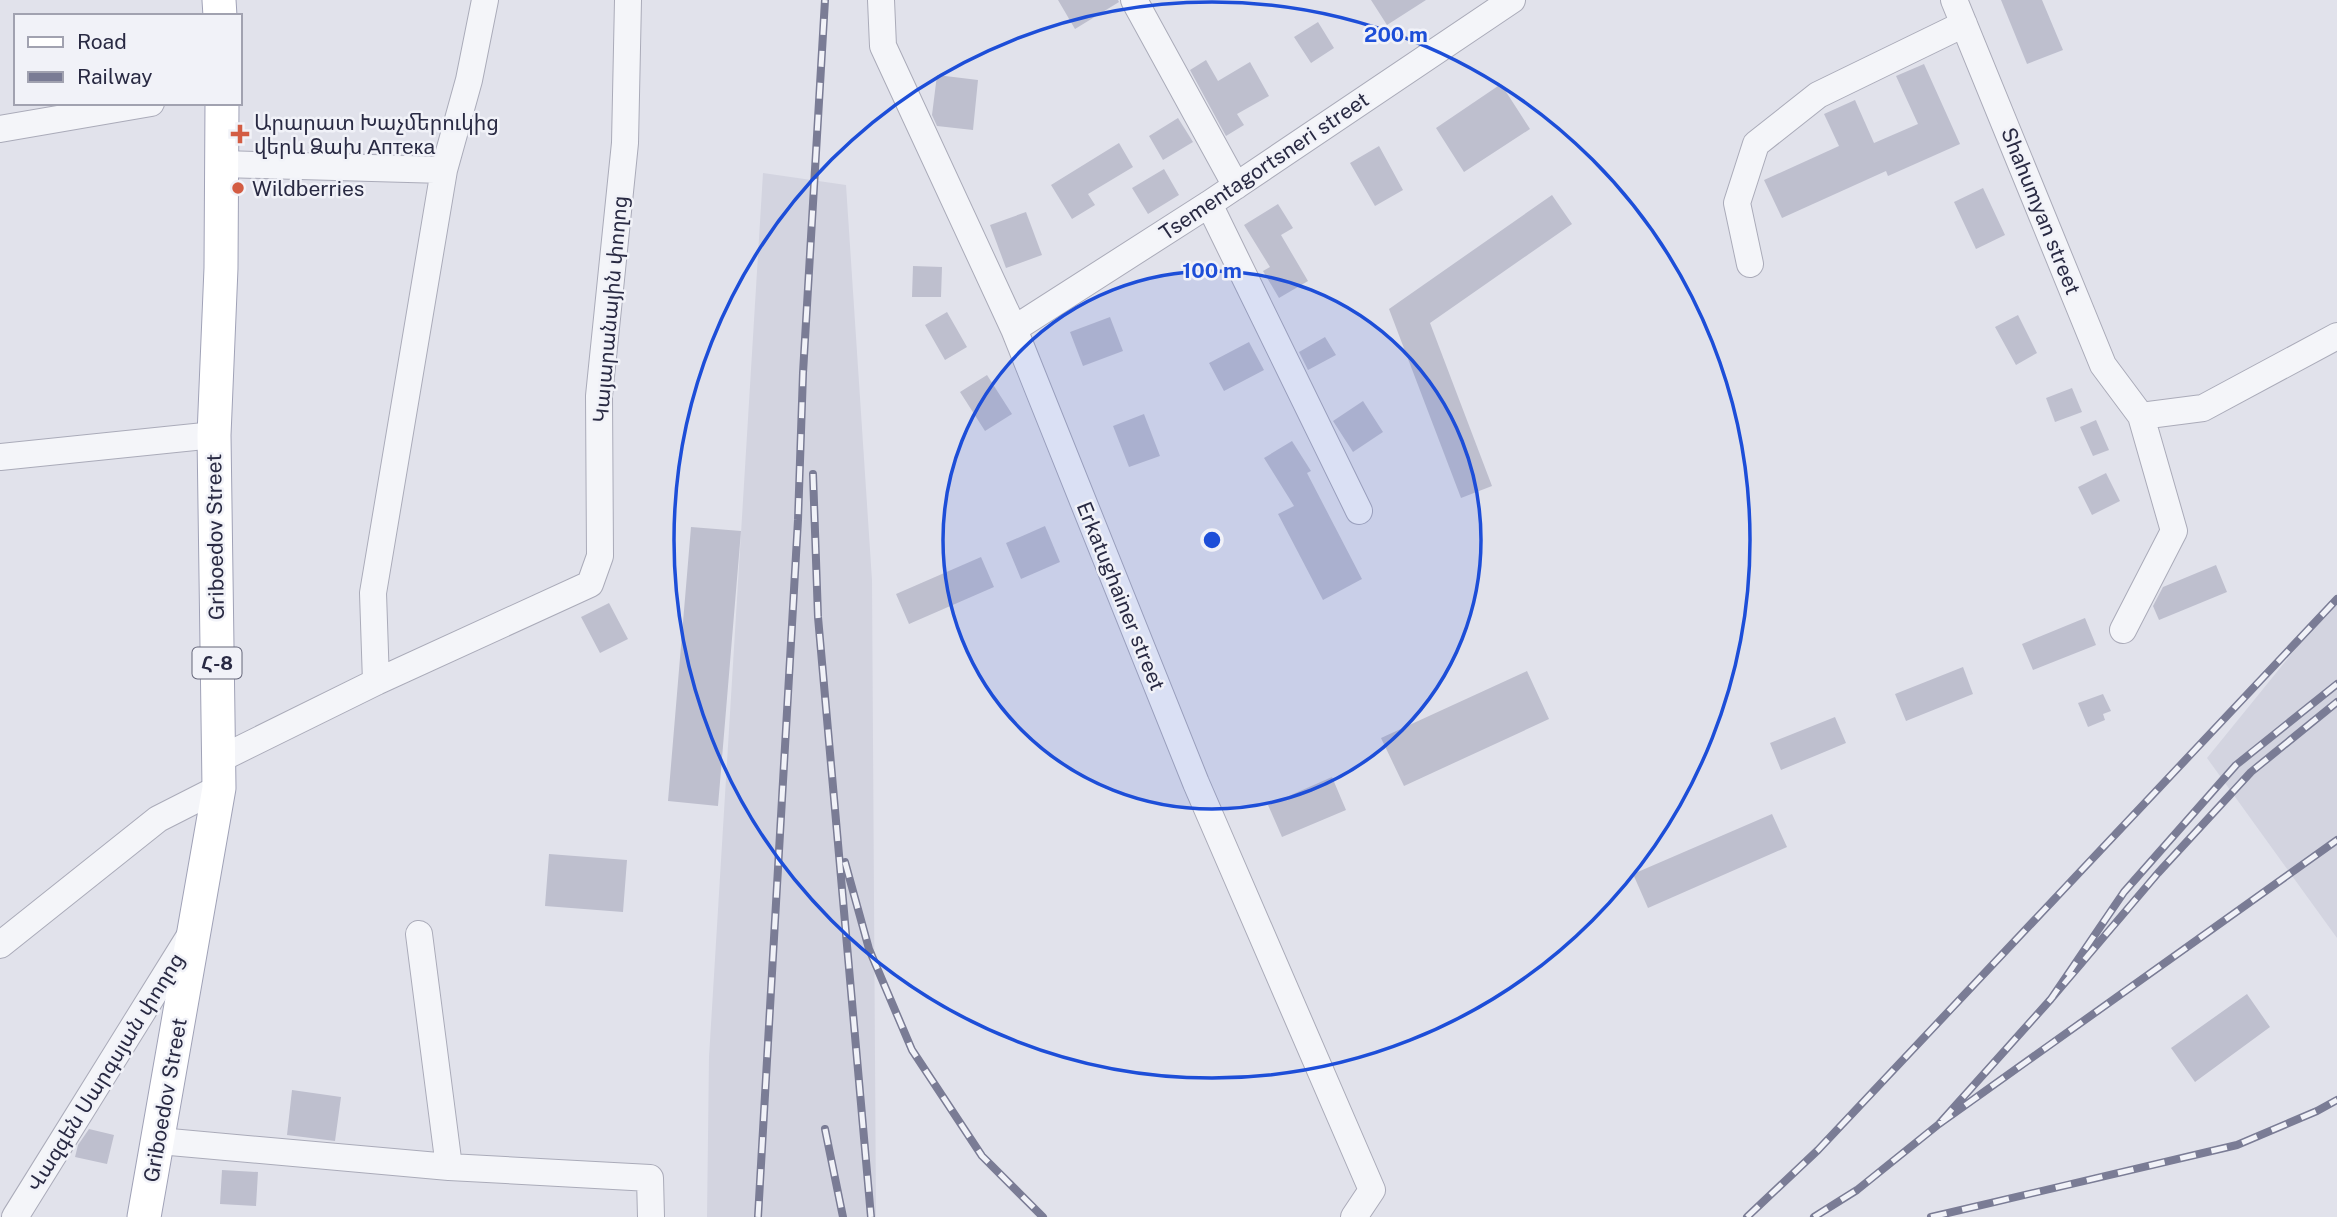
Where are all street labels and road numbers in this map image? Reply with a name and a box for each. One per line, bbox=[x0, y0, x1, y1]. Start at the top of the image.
street label: Tsementagortsneri street bbox=[1155, 87, 1373, 245]
street label: Shahumyan street bbox=[1996, 124, 2086, 298]
street label: Կայարանային փողոց bbox=[588, 194, 632, 424]
street label: Griboedov Street bbox=[201, 454, 229, 620]
street label: Erkatughainer street bbox=[1072, 498, 1170, 694]
road number: Հ-8 bbox=[192, 648, 242, 678]
street label: Վազգեն Սարգսյան փողոց bbox=[21, 948, 189, 1196]
street label: Griboedov Street bbox=[138, 1016, 192, 1184]

